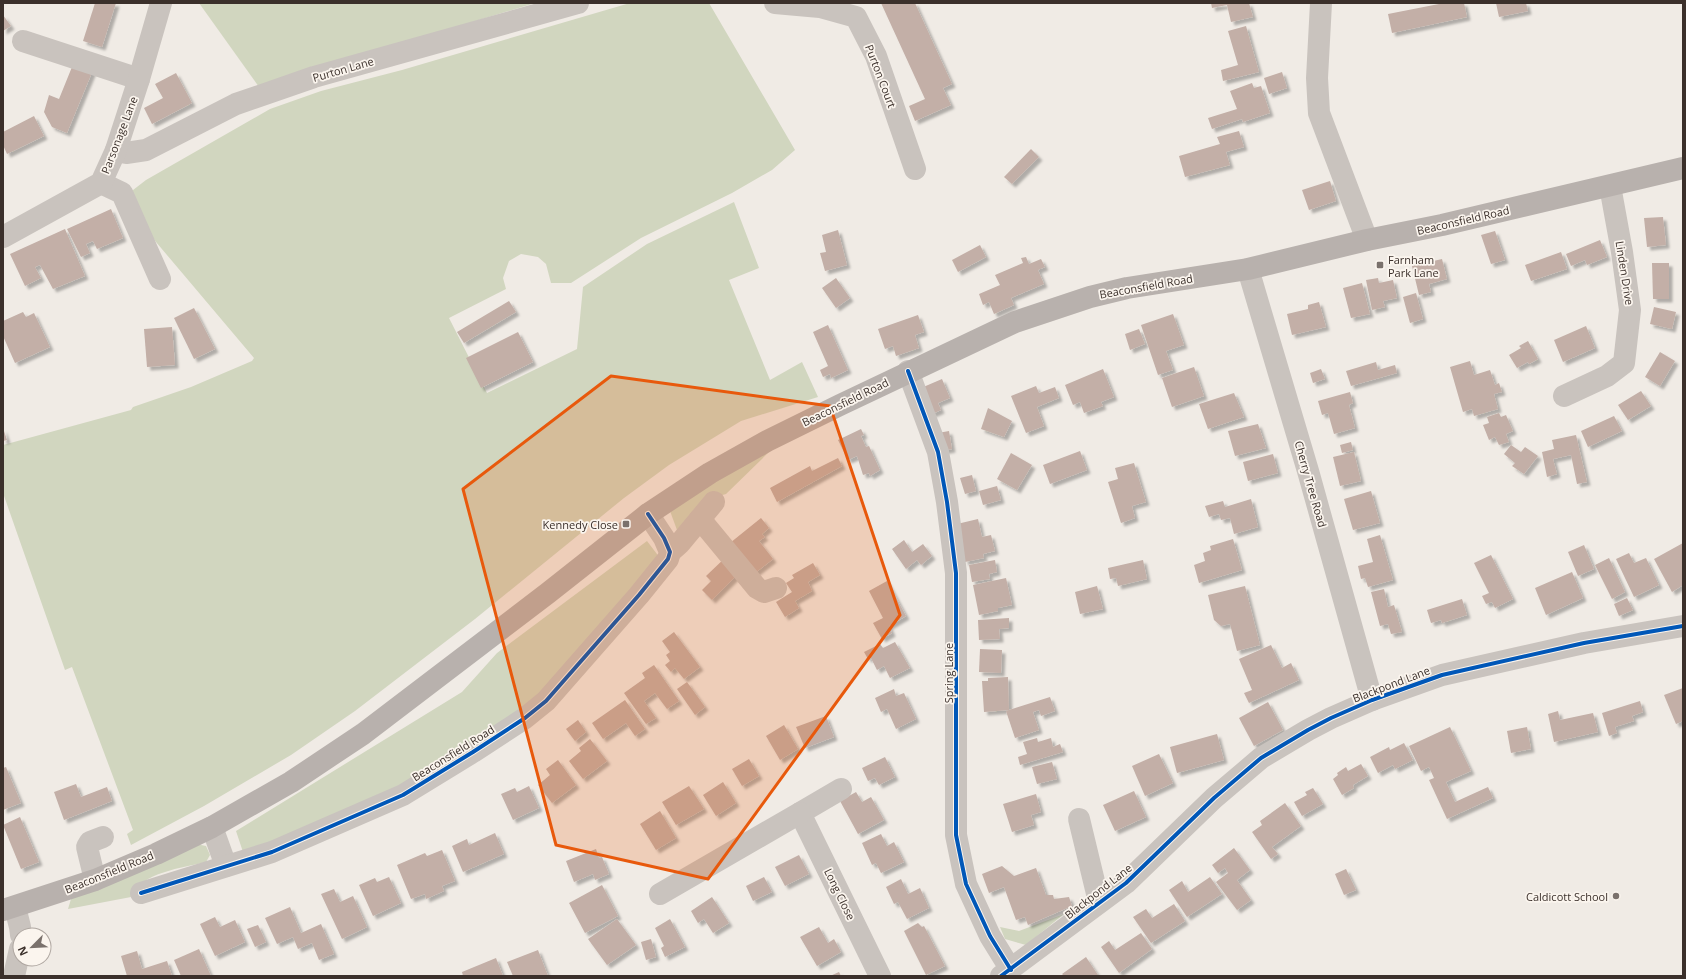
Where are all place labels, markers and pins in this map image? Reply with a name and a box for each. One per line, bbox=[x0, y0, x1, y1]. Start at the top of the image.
place label: Farnham Park Lane bbox=[1388, 252, 1439, 280]
marker: Farnham Park Lane bbox=[1375, 260, 1385, 270]
place label: Kennedy Close bbox=[543, 517, 618, 532]
marker: Kennedy Close bbox=[621, 519, 631, 529]
place label: Caldicott School bbox=[1526, 889, 1608, 904]
marker: Caldicott School bbox=[1611, 891, 1621, 901]

